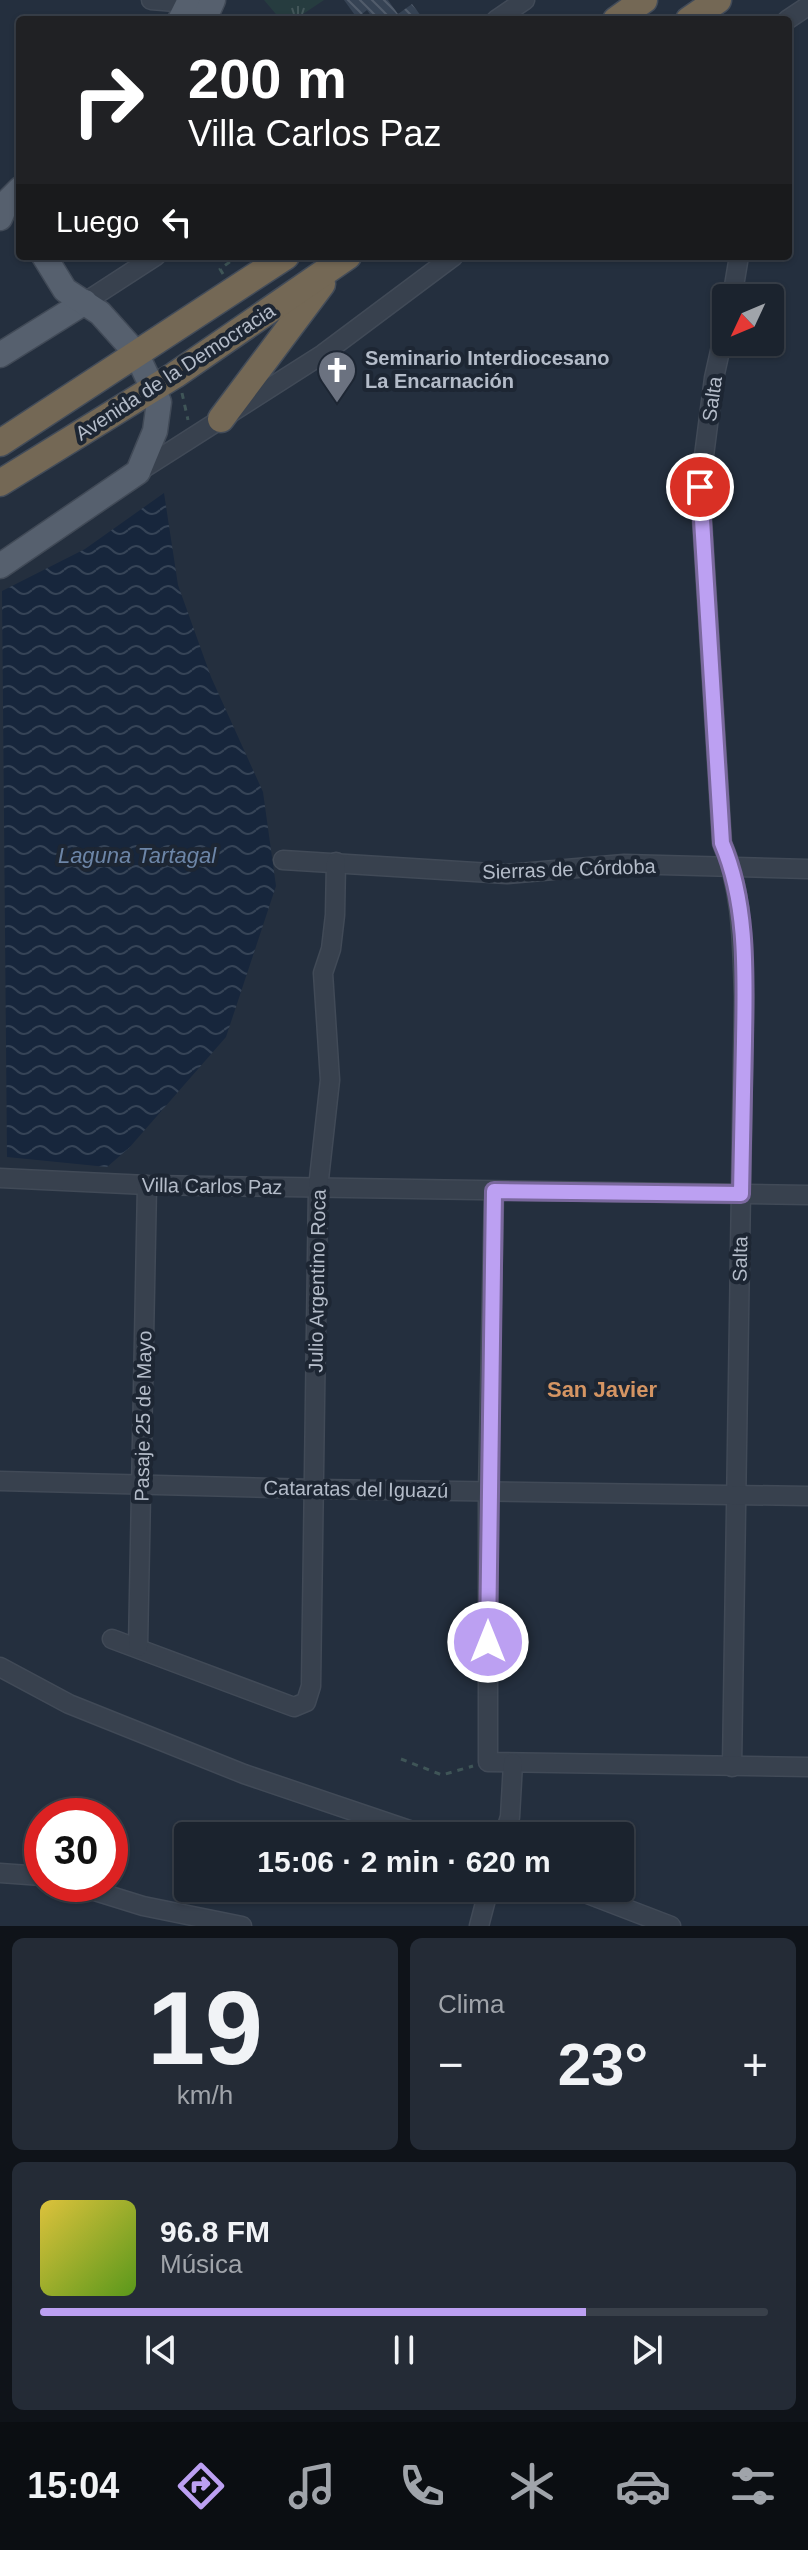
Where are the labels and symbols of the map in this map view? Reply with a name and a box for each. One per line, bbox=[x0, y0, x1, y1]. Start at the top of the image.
north arrow bbox=[712, 284, 784, 356]
street label: Avenida de la Democracia bbox=[71, 299, 279, 445]
place label: Seminario Interdiocesano La Encarnación bbox=[365, 347, 610, 392]
church icon: Seminario Interdiocesano La Encarnación bbox=[316, 349, 358, 404]
street label: Salta bbox=[698, 374, 726, 423]
pin bbox=[666, 453, 734, 521]
water label: Laguna Tartagal bbox=[58, 843, 217, 868]
street label: Sierras de Córdoba bbox=[482, 855, 657, 883]
street label: Villa Carlos Paz bbox=[141, 1174, 283, 1198]
street label: Julio Argentino Roca bbox=[304, 1188, 330, 1373]
street label: Salta bbox=[729, 1235, 751, 1282]
street label: Pasaje 25 de Mayo bbox=[131, 1330, 155, 1502]
district label: San Javier bbox=[547, 1377, 657, 1402]
street label: Cataratas del Iguazú bbox=[264, 1476, 448, 1502]
position arrow bbox=[446, 1600, 530, 1684]
speed limit sign: 30 bbox=[24, 1798, 128, 1902]

